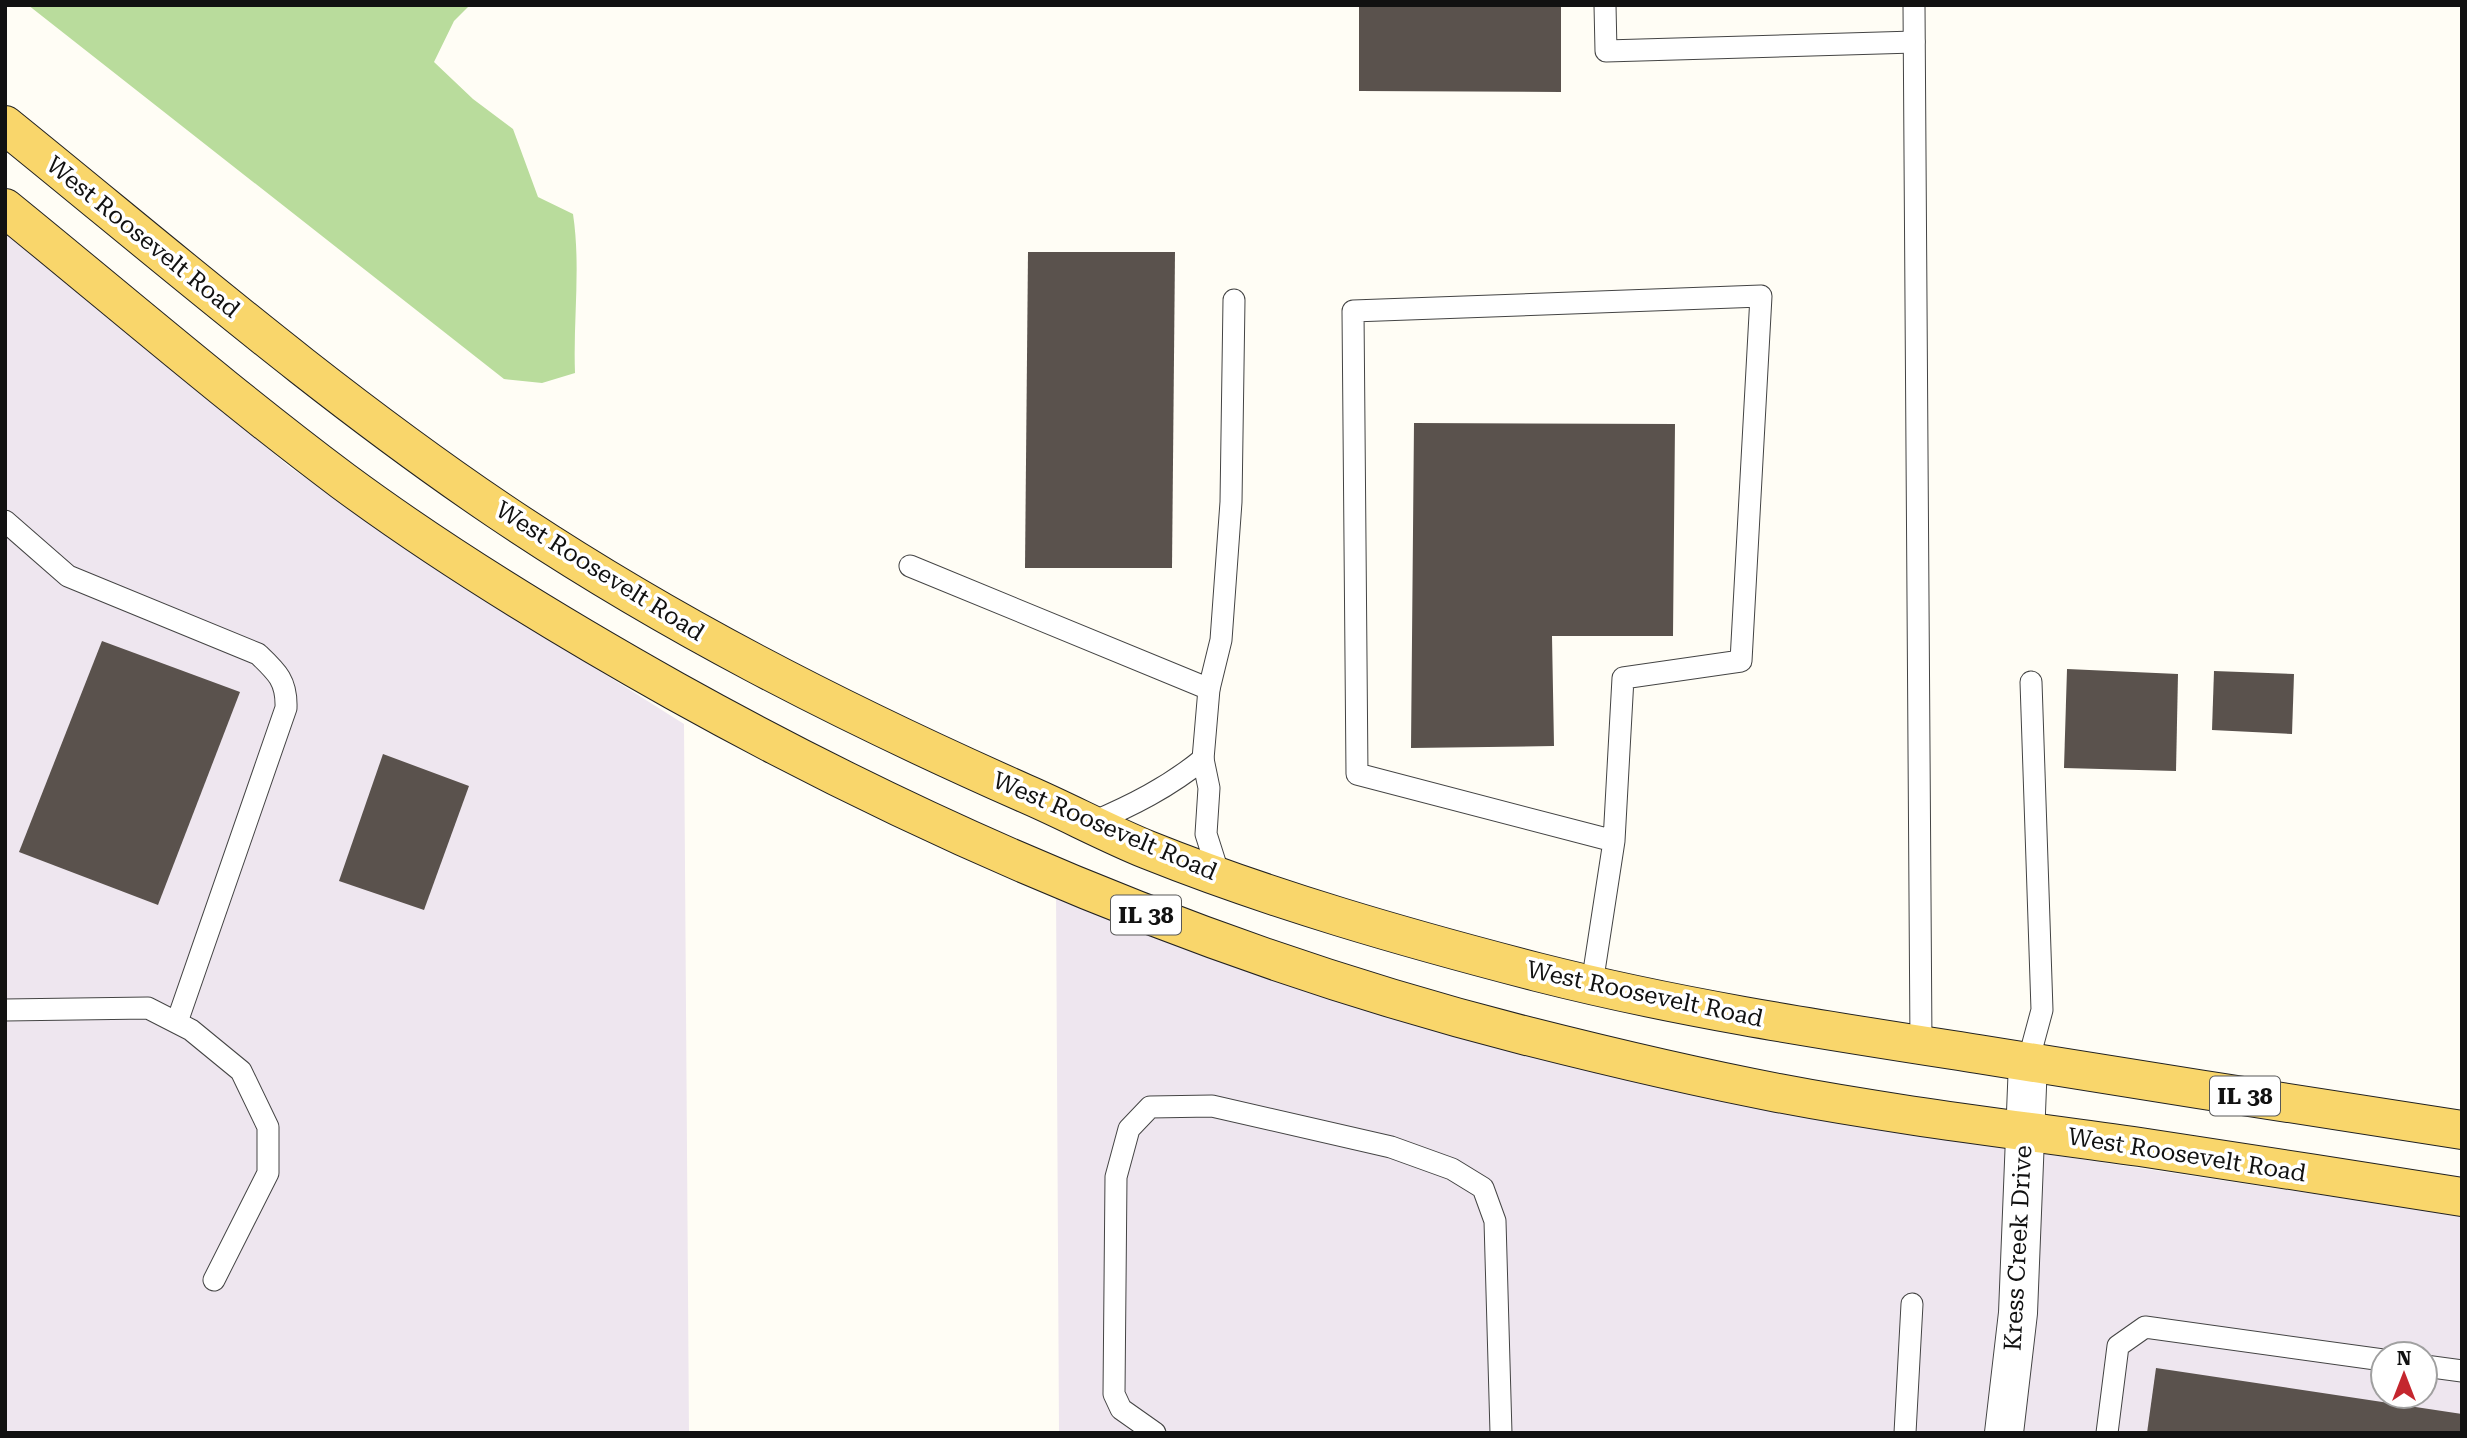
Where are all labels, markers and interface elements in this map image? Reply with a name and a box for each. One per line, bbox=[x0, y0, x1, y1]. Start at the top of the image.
street label: West Roosevelt Road bbox=[41, 150, 245, 324]
street label: West Roosevelt Road bbox=[491, 495, 709, 647]
street label: West Roosevelt Road bbox=[989, 766, 1221, 886]
road number: IL 38 bbox=[1111, 896, 1181, 934]
street label: West Roosevelt Road bbox=[1524, 955, 1766, 1033]
road number: IL 38 bbox=[2210, 1077, 2280, 1116]
street label: West Roosevelt Road bbox=[2066, 1122, 2308, 1188]
street label: Kress Creek Drive bbox=[1999, 1144, 2037, 1352]
north arrow bbox=[2369, 1340, 2439, 1410]
text: N bbox=[2397, 1347, 2412, 1370]

